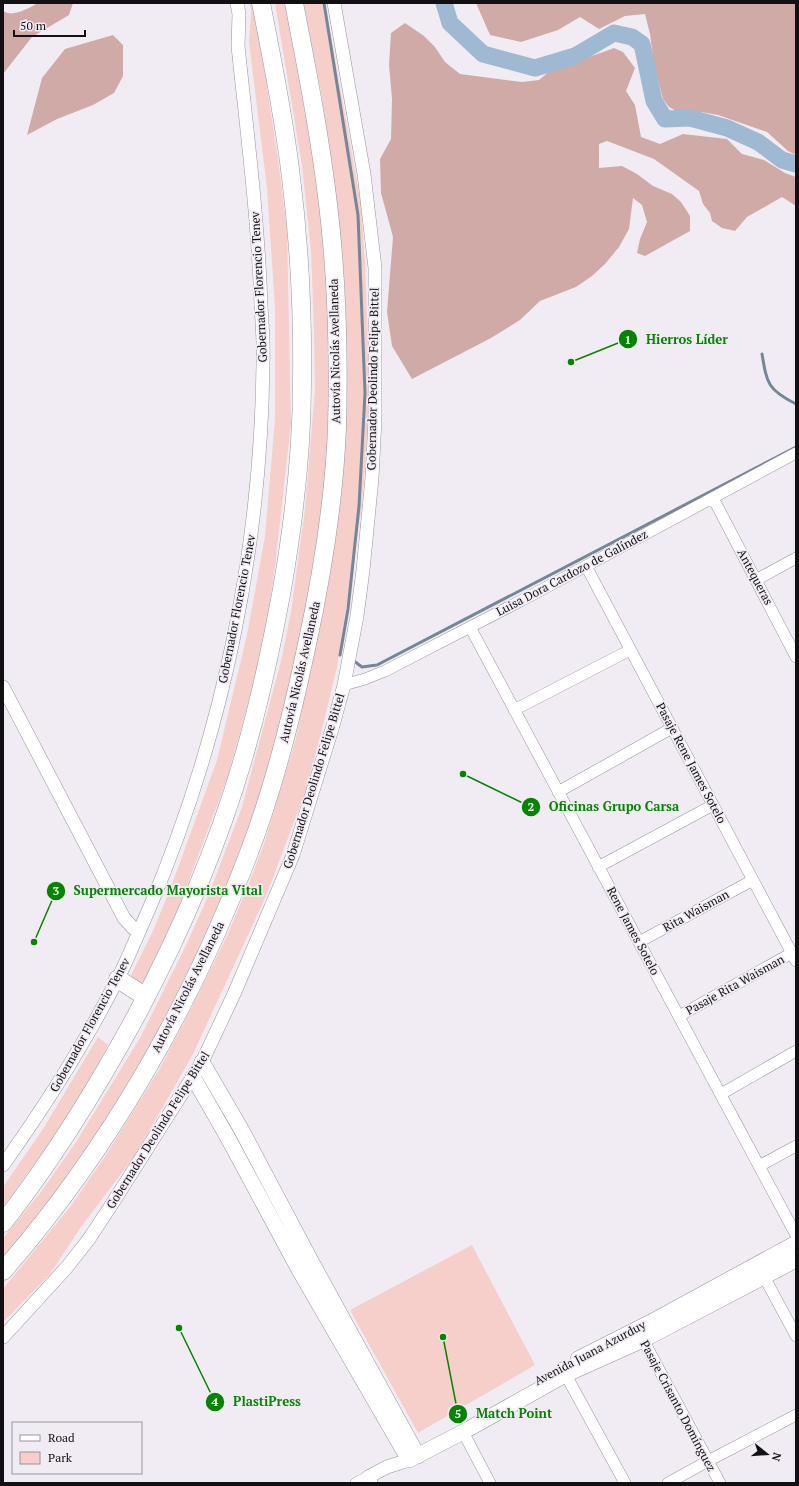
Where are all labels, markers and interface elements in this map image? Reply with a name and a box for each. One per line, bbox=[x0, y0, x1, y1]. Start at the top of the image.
scale bar bbox=[14, 12, 85, 38]
text: 50 m bbox=[20, 18, 47, 33]
street label: Gobernador Florencio Tenev bbox=[247, 210, 270, 363]
street label: Autovía Nicolás Avellaneda bbox=[326, 278, 343, 424]
street label: Gobernador Deolindo Felipe Bittel bbox=[363, 287, 382, 471]
callout: Hierros Líder bbox=[618, 327, 736, 352]
text: Hierros Líder bbox=[646, 330, 728, 348]
text: 1 bbox=[625, 332, 631, 347]
street label: Luisa Dora Cardozo de Galíndez bbox=[493, 526, 650, 619]
street label: Gobernador Florencio Tenev bbox=[215, 532, 258, 685]
street label: Antequeras bbox=[734, 546, 776, 607]
street label: Autovía Nicolás Avellaneda bbox=[276, 600, 323, 744]
street label: Gobernador Deolindo Felipe Bittel bbox=[280, 691, 348, 870]
street label: Pasaje Rene James Sotelo bbox=[653, 700, 730, 826]
callout: Oficinas Grupo Carsa bbox=[521, 794, 687, 819]
text: Oficinas Grupo Carsa bbox=[549, 797, 680, 815]
text: 2 bbox=[528, 799, 535, 814]
callout: Supermercado Mayorista Vital bbox=[46, 878, 271, 903]
text: Supermercado Mayorista Vital bbox=[74, 881, 262, 899]
text: 3 bbox=[53, 883, 60, 898]
street label: Rene James Sotelo bbox=[604, 884, 663, 978]
street label: Rita Waisman bbox=[660, 886, 732, 935]
street label: Autovía Nicolás Avellaneda bbox=[148, 919, 227, 1055]
street label: Pasaje Rita Waisman bbox=[683, 951, 787, 1018]
street label: Gobernador Florencio Tenev bbox=[46, 954, 133, 1094]
street label: Gobernador Deolindo Felipe Bittel bbox=[103, 1048, 213, 1211]
street label: Avenida Juana Azurduy bbox=[532, 1316, 649, 1388]
street label: Pasaje Crisanto Domínguez bbox=[637, 1338, 719, 1474]
callout: PlastiPress bbox=[205, 1389, 309, 1414]
text: PlastiPress bbox=[233, 1392, 301, 1410]
text: 4 bbox=[212, 1394, 219, 1409]
callout: Match Point bbox=[448, 1401, 561, 1426]
text: Match Point bbox=[476, 1404, 553, 1422]
text: 5 bbox=[455, 1406, 461, 1421]
legend bbox=[12, 1422, 142, 1474]
text: Road bbox=[48, 1430, 75, 1445]
north arrow bbox=[747, 1434, 787, 1474]
text: Park bbox=[48, 1450, 73, 1465]
text: N bbox=[768, 1451, 784, 1464]

